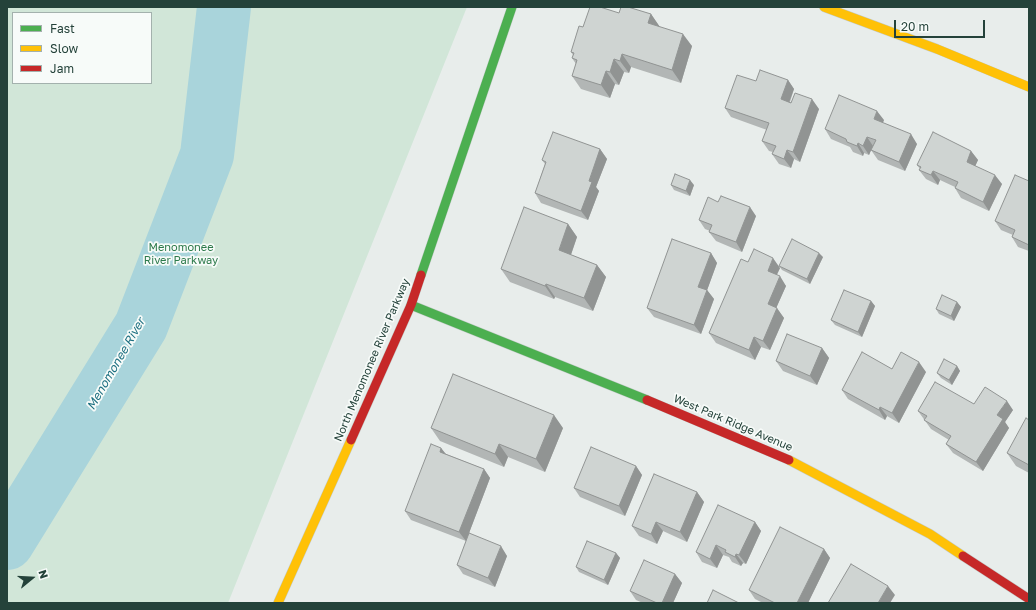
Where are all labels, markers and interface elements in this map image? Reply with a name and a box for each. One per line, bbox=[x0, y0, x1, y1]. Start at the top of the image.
legend bbox=[12, 12, 152, 84]
scale bar bbox=[896, 12, 987, 38]
text: 20 m bbox=[901, 19, 929, 34]
text: Fast bbox=[50, 21, 75, 36]
text: Slow bbox=[50, 41, 78, 56]
text: Jam bbox=[50, 61, 74, 76]
park label: Menomonee River Parkway bbox=[144, 241, 218, 267]
street label: North Menomonee River Parkway bbox=[332, 277, 412, 443]
water label: Menomonee River bbox=[84, 316, 148, 412]
street label: West Park Ridge Avenue bbox=[672, 392, 794, 454]
north arrow bbox=[12, 558, 52, 598]
text: N bbox=[36, 568, 51, 580]

